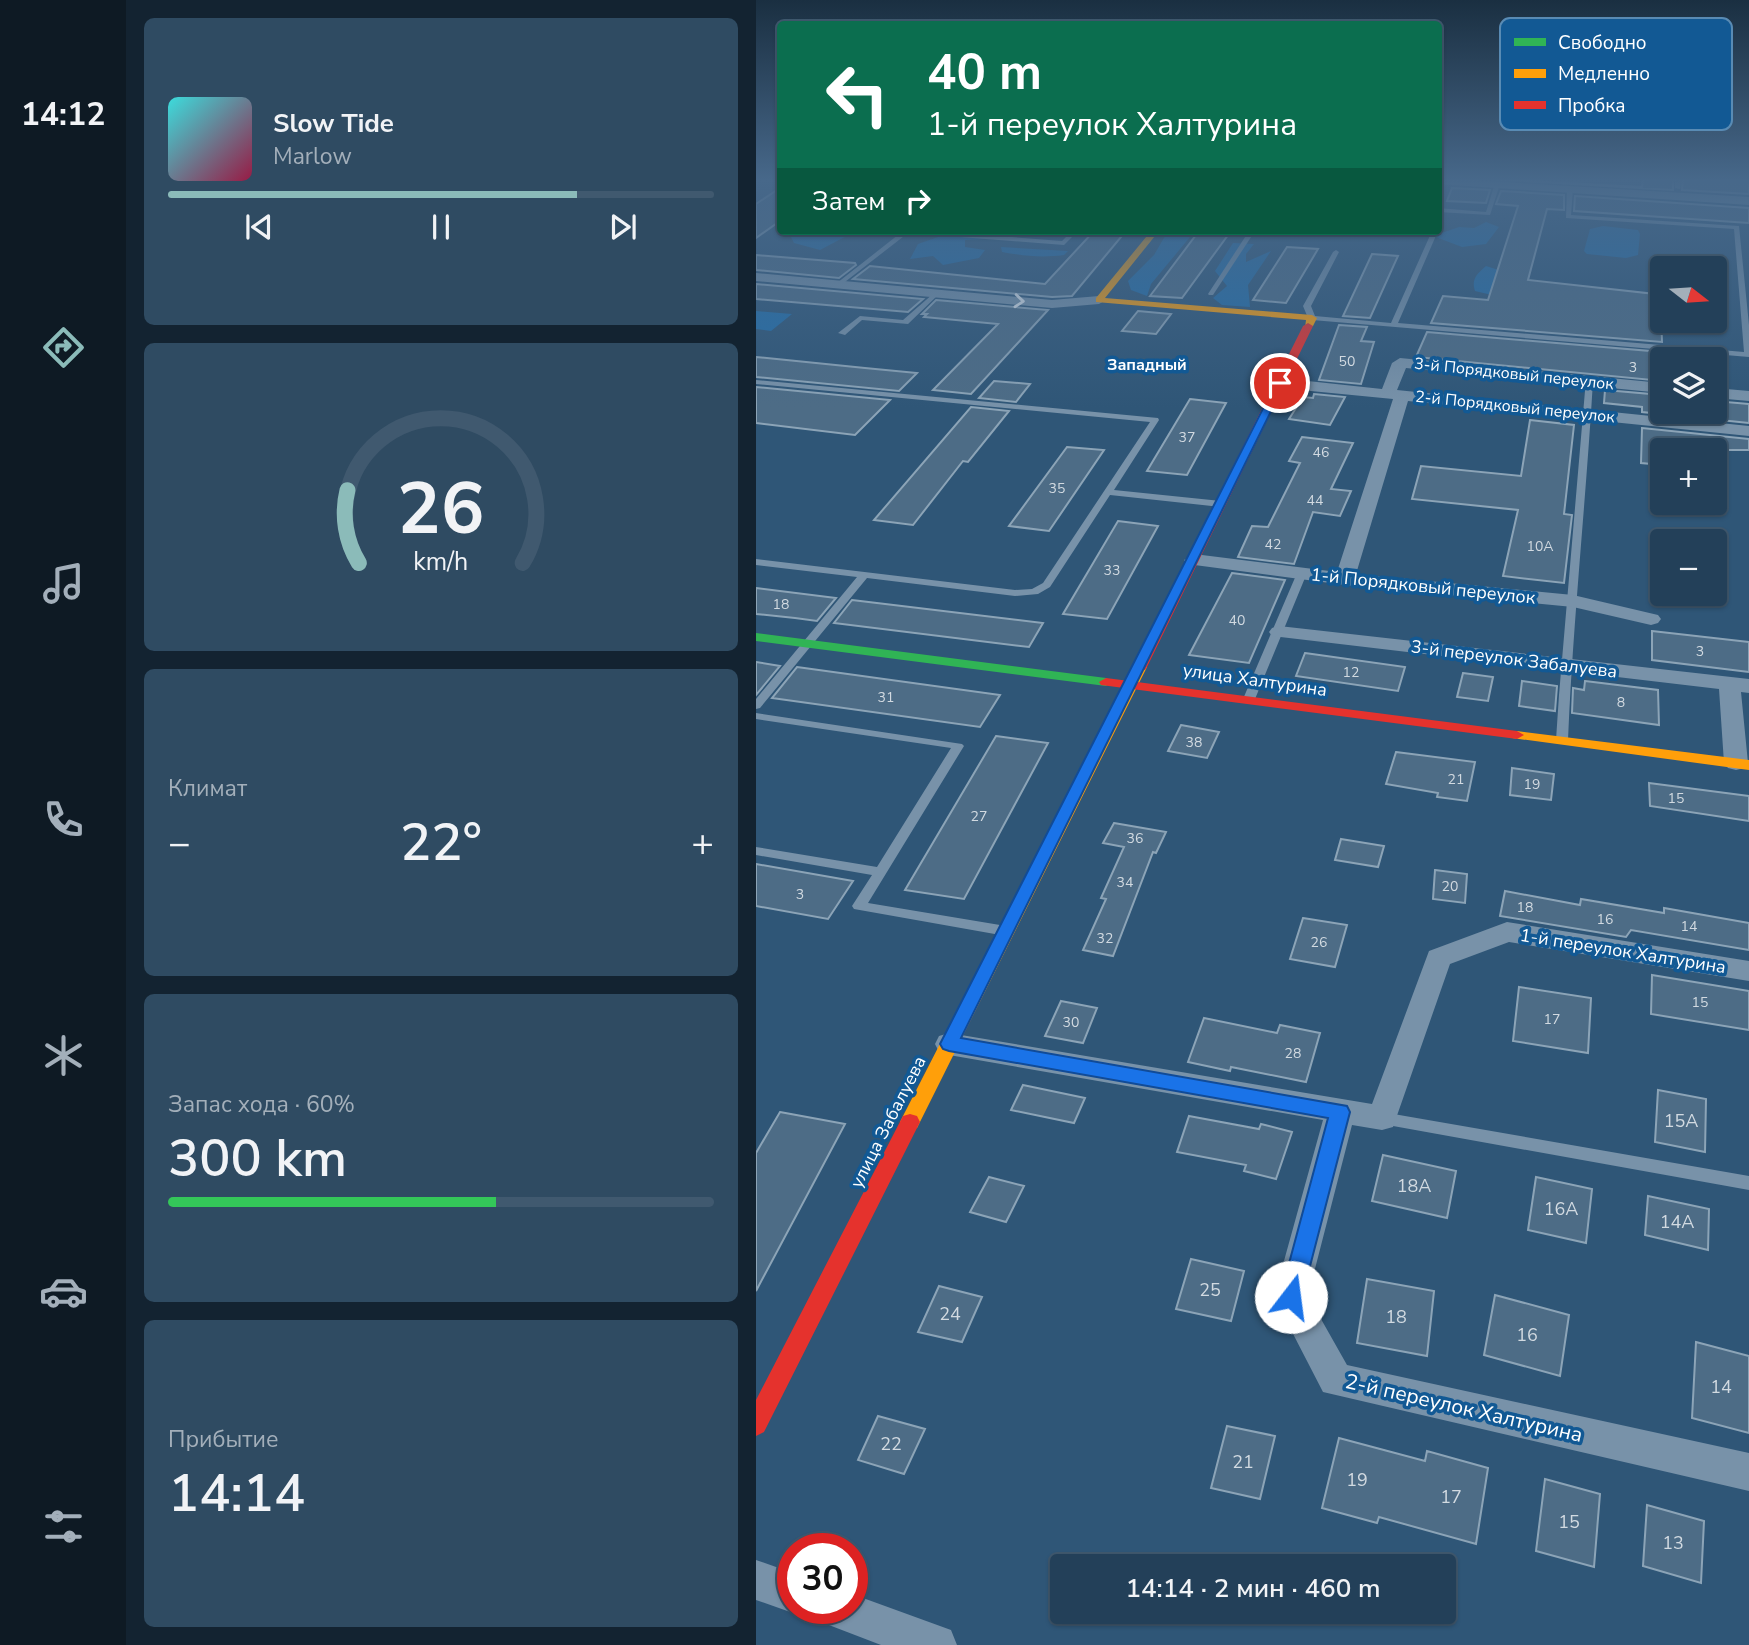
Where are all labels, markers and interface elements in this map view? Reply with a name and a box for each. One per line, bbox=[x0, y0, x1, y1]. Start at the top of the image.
legend bbox=[1500, 18, 1732, 130]
text: Свободно bbox=[1558, 30, 1647, 56]
text: 40 m bbox=[927, 39, 1042, 106]
icon: left bbox=[812, 49, 903, 140]
text: Медленно bbox=[1558, 61, 1650, 87]
text: 14:12 bbox=[21, 93, 105, 136]
text: Пробка bbox=[1558, 93, 1625, 119]
text: 1-й переулок Халтурина bbox=[927, 103, 1297, 146]
text: Slow Tide bbox=[273, 106, 394, 141]
text: Marlow bbox=[273, 141, 352, 172]
icon: right bbox=[899, 182, 937, 220]
text: Затем bbox=[812, 184, 885, 219]
icon: previous bbox=[240, 208, 278, 246]
icon: pause bbox=[422, 208, 460, 246]
icon: next bbox=[604, 208, 642, 246]
north arrow bbox=[1650, 256, 1727, 332]
map controls bbox=[1650, 256, 1727, 606]
one-way arrow bbox=[1014, 293, 1025, 308]
icon: directions bbox=[39, 323, 88, 372]
button: layers bbox=[1650, 347, 1727, 424]
house number: 50 bbox=[1339, 352, 1355, 371]
pin bbox=[1250, 353, 1310, 413]
street label: 3-й Порядковый переулок bbox=[1413, 353, 1615, 395]
district label: Западный bbox=[1107, 354, 1187, 376]
house number: 3 bbox=[1629, 358, 1637, 377]
icon: arrive bbox=[1261, 364, 1299, 402]
street label: 2-й Порядковый переулок bbox=[1414, 386, 1616, 428]
house number: 37 bbox=[1179, 428, 1195, 447]
button: + bbox=[1650, 438, 1727, 515]
house number: 46 bbox=[1313, 443, 1329, 462]
text: 26 bbox=[397, 460, 485, 560]
house number: 35 bbox=[1049, 479, 1065, 498]
house number: 44 bbox=[1307, 491, 1323, 510]
button: − bbox=[1650, 529, 1727, 606]
house number: 42 bbox=[1265, 535, 1281, 554]
house number: 10А bbox=[1526, 537, 1554, 556]
text: km/h bbox=[413, 545, 469, 579]
icon: music bbox=[39, 559, 88, 608]
house number: 33 bbox=[1104, 561, 1120, 580]
street label: 1-й Порядковый переулок bbox=[1310, 562, 1537, 610]
house number: 18 bbox=[773, 595, 789, 614]
house number: 40 bbox=[1229, 611, 1245, 630]
street label: 3-й переулок Забалуева bbox=[1409, 634, 1619, 684]
house number: 3 bbox=[1696, 642, 1704, 661]
street label: улица Халтурина bbox=[1181, 658, 1329, 702]
house number: 12 bbox=[1343, 663, 1359, 682]
house number: 31 bbox=[878, 688, 894, 707]
house number: 8 bbox=[1617, 693, 1625, 712]
house number: 38 bbox=[1186, 733, 1202, 752]
house number: 21 bbox=[1448, 770, 1464, 789]
text: Климат bbox=[168, 773, 247, 804]
house number: 19 bbox=[1524, 775, 1540, 794]
house number: 15 bbox=[1668, 789, 1684, 808]
icon: phone bbox=[39, 795, 88, 844]
text: 22° bbox=[400, 807, 482, 878]
house number: 27 bbox=[971, 807, 987, 826]
text: − bbox=[168, 818, 191, 869]
text: + bbox=[691, 818, 714, 869]
house number: 36 bbox=[1127, 829, 1143, 848]
house number: 34 bbox=[1117, 873, 1133, 892]
house number: 20 bbox=[1442, 877, 1458, 896]
house number: 3 bbox=[796, 885, 804, 904]
house number: 18 bbox=[1517, 898, 1533, 917]
house number: 16 bbox=[1597, 910, 1613, 929]
house number: 14 bbox=[1681, 917, 1697, 936]
street label: 1-й переулок Халтурина bbox=[1518, 923, 1728, 979]
house number: 32 bbox=[1097, 929, 1113, 948]
house number: 26 bbox=[1311, 933, 1327, 952]
house number: 15 bbox=[1692, 993, 1708, 1012]
house number: 17 bbox=[1544, 1010, 1560, 1029]
house number: 30 bbox=[1063, 1013, 1079, 1032]
icon: climate bbox=[39, 1031, 88, 1080]
house number: 28 bbox=[1285, 1044, 1301, 1063]
street label: улица Забалуева bbox=[844, 1052, 932, 1192]
text: Запас хода · 60% bbox=[168, 1089, 355, 1120]
house number: 15А bbox=[1664, 1109, 1698, 1133]
text: 300 km bbox=[168, 1123, 347, 1194]
house number: 18А bbox=[1397, 1174, 1431, 1198]
house number: 16А bbox=[1544, 1197, 1578, 1221]
house number: 14А bbox=[1660, 1210, 1694, 1234]
position arrow bbox=[1254, 1260, 1328, 1334]
icon: car bbox=[39, 1267, 88, 1316]
house number: 25 bbox=[1199, 1278, 1221, 1302]
house number: 24 bbox=[939, 1302, 961, 1326]
house number: 18 bbox=[1385, 1305, 1407, 1329]
house number: 16 bbox=[1516, 1323, 1538, 1347]
street label: 2-й переулок Халтурина bbox=[1342, 1367, 1586, 1449]
house number: 14 bbox=[1710, 1375, 1732, 1399]
text: Прибытие bbox=[168, 1424, 278, 1455]
house number: 22 bbox=[880, 1432, 902, 1456]
house number: 21 bbox=[1232, 1450, 1254, 1474]
text: 14:14 bbox=[168, 1458, 305, 1529]
house number: 19 bbox=[1346, 1468, 1368, 1492]
house number: 17 bbox=[1440, 1485, 1462, 1509]
icon: filters bbox=[39, 1502, 88, 1551]
house number: 15 bbox=[1558, 1510, 1580, 1534]
house number: 13 bbox=[1662, 1531, 1684, 1555]
speed limit sign: 30 bbox=[777, 1533, 868, 1624]
text: 14:14 · 2 мин · 460 m bbox=[1125, 1571, 1381, 1606]

